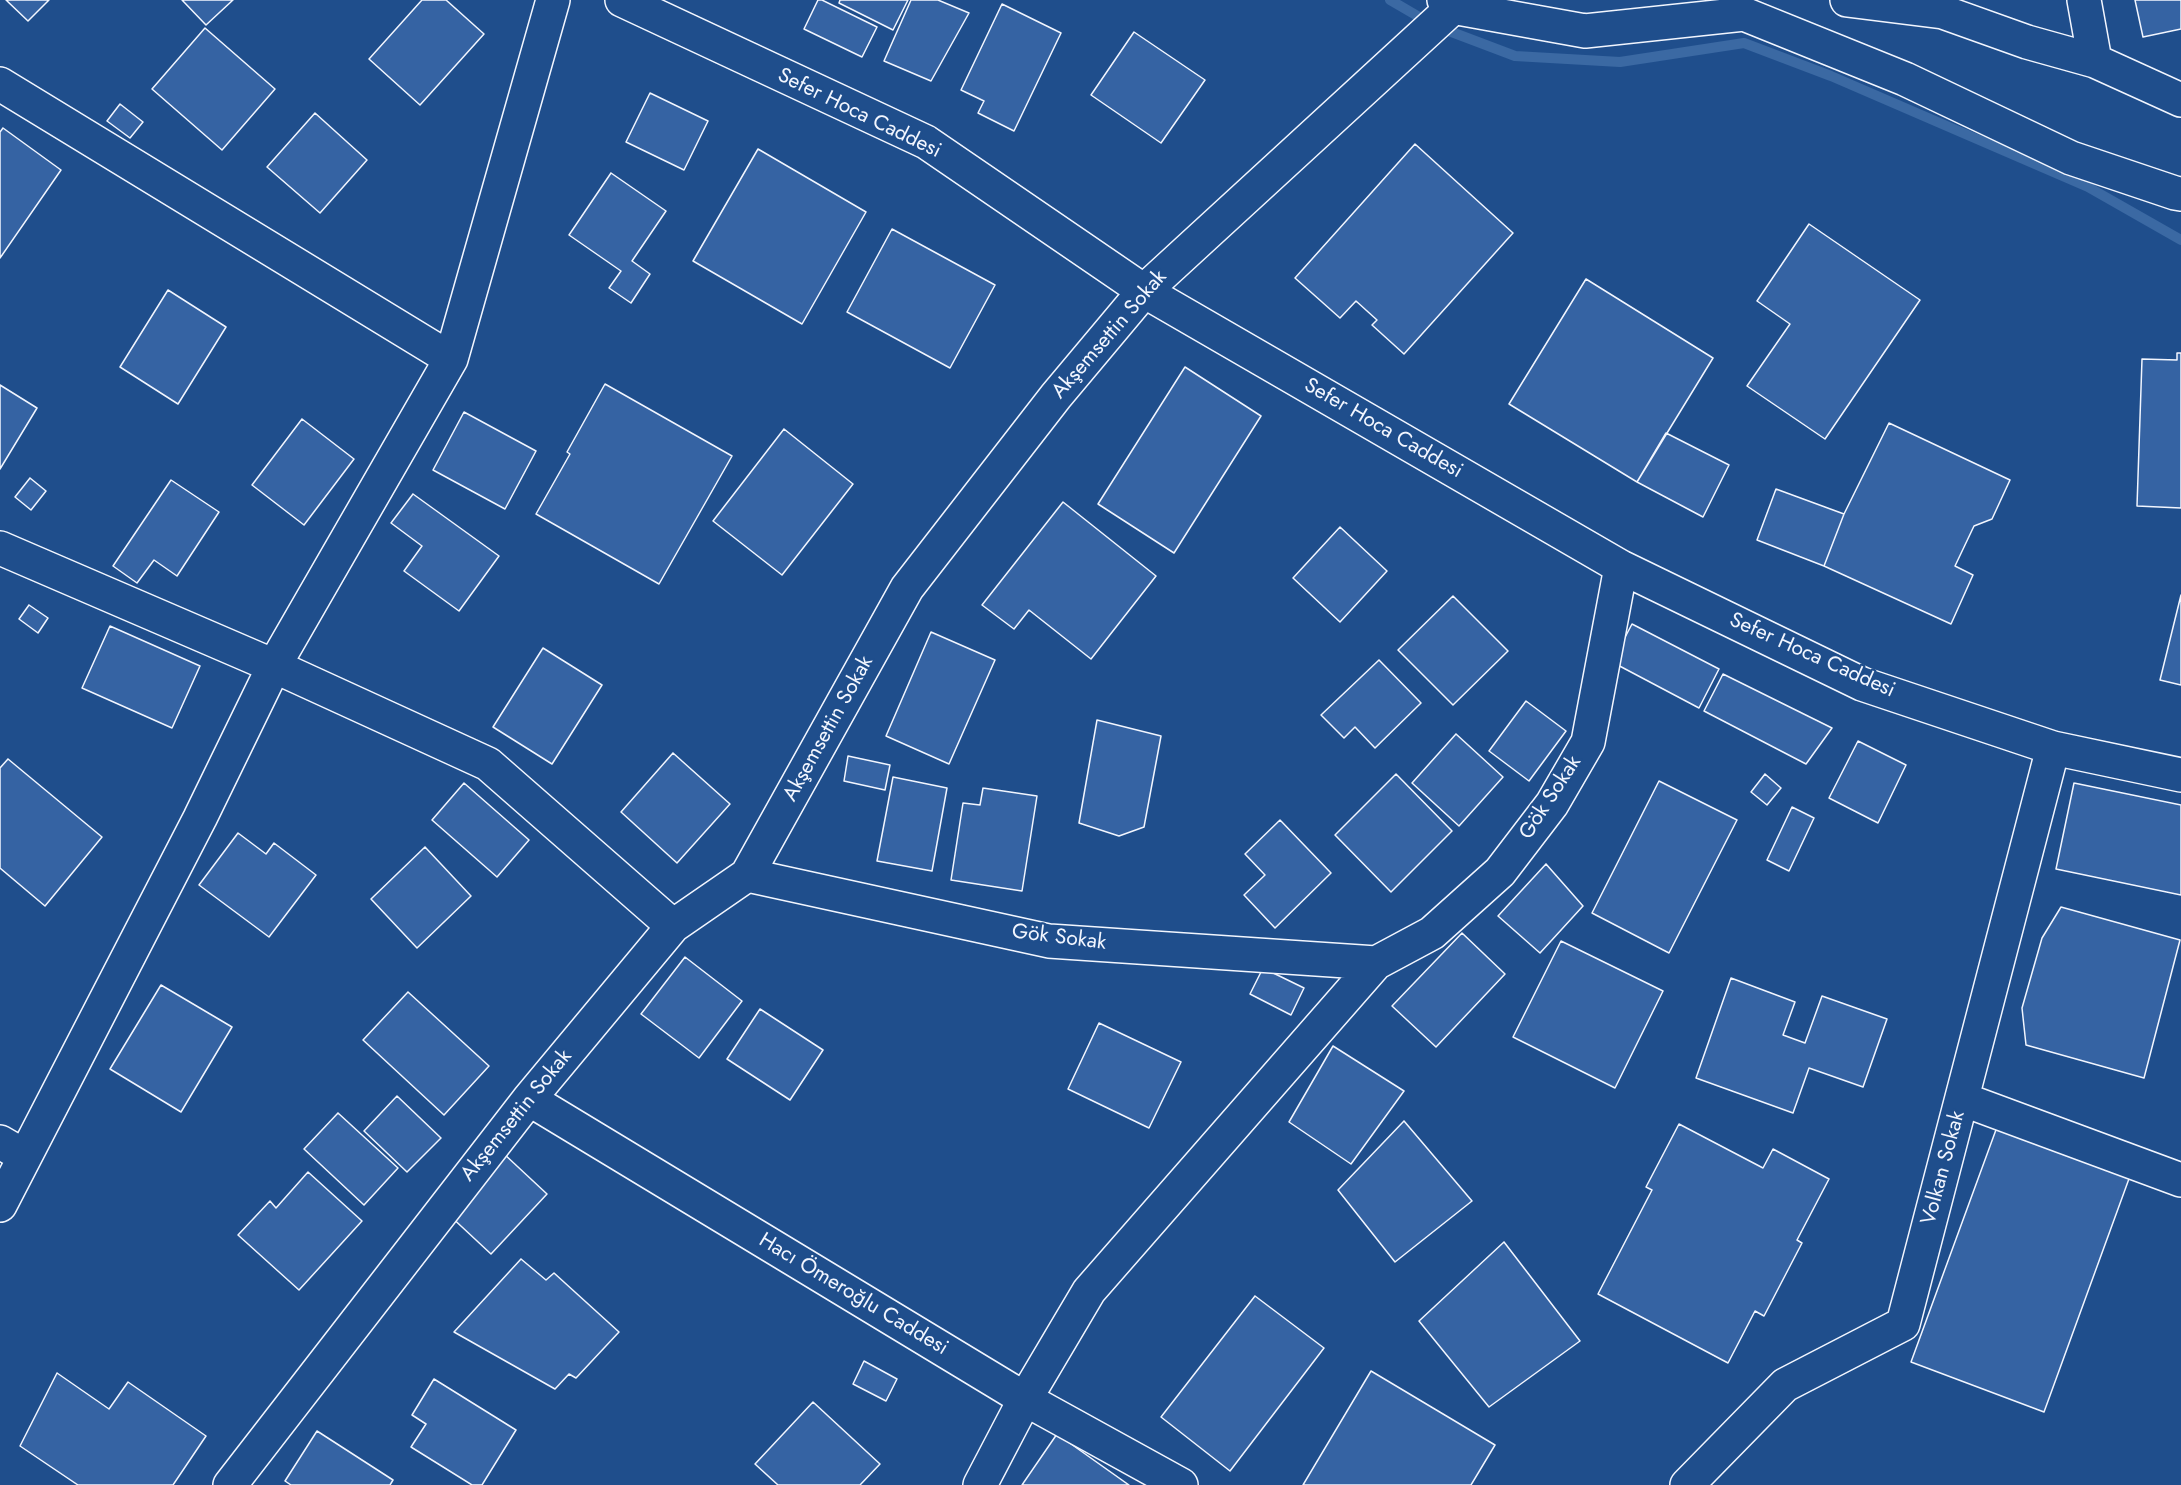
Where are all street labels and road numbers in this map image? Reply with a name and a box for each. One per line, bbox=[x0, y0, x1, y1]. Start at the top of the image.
street label: Sefer Hoca Caddesi bbox=[773, 63, 945, 165]
street label: Akşemsettin Sokak bbox=[1047, 265, 1173, 405]
street label: Sefer Hoca Caddesi bbox=[1299, 373, 1467, 485]
street label: Sefer Hoca Caddesi bbox=[1725, 608, 1899, 704]
street label: Akşemsettin Sokak bbox=[779, 652, 879, 806]
street label: Gök Sokak bbox=[1515, 751, 1587, 845]
street label: Gök Sokak bbox=[1010, 920, 1108, 956]
street label: Akşemsettin Sokak bbox=[456, 1045, 578, 1187]
street label: Volkan Sokak bbox=[1917, 1108, 1971, 1228]
street label: Hacı Ömeroğlu Caddesi bbox=[754, 1228, 952, 1362]

